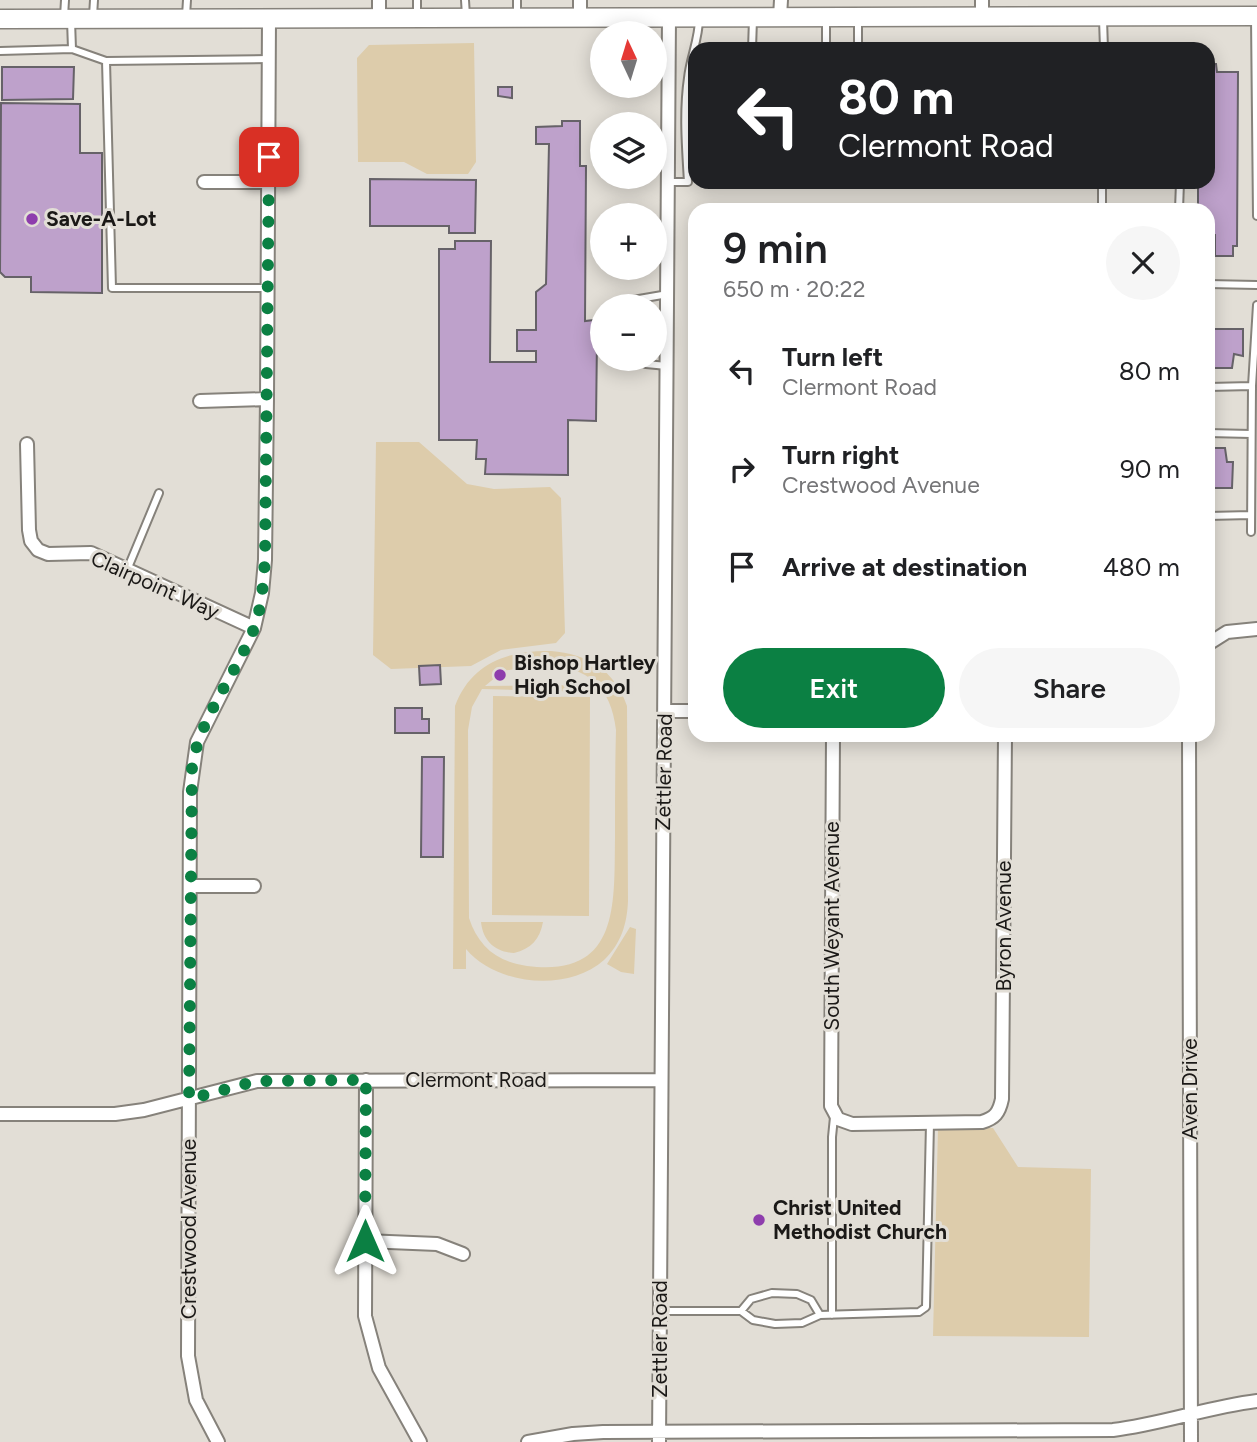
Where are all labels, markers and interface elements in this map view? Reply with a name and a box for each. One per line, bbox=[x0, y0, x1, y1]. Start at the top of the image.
north arrow bbox=[590, 21, 667, 98]
map controls bbox=[590, 21, 667, 371]
text: 80 m bbox=[838, 67, 954, 126]
icon: left bbox=[723, 70, 814, 161]
button: layers bbox=[590, 112, 667, 189]
pin bbox=[239, 127, 299, 187]
text: Clermont Road bbox=[838, 127, 1054, 165]
icon: arrive bbox=[250, 138, 288, 176]
button: + bbox=[590, 203, 667, 280]
place label: Save-A-Lot bbox=[46, 206, 157, 231]
marker: Save-A-Lot bbox=[24, 211, 40, 227]
text: 9 min bbox=[723, 223, 828, 274]
button: close bbox=[1106, 226, 1180, 300]
text: 650 m · 20:22 bbox=[723, 275, 866, 303]
button: − bbox=[590, 294, 667, 371]
text: Turn left bbox=[782, 341, 883, 373]
icon: left bbox=[723, 352, 761, 390]
text: 80 m bbox=[1119, 355, 1180, 387]
text: Clermont Road bbox=[782, 373, 937, 401]
text: Turn right bbox=[782, 439, 899, 471]
icon: right bbox=[723, 450, 761, 488]
text: 90 m bbox=[1120, 453, 1180, 485]
text: Crestwood Avenue bbox=[782, 471, 980, 499]
street label: Clairpoint Way bbox=[87, 545, 223, 624]
icon: arrive bbox=[723, 548, 761, 586]
text: Arrive at destination bbox=[782, 551, 1027, 583]
text: 480 m bbox=[1103, 551, 1180, 583]
button: Exit bbox=[723, 648, 945, 728]
button: Share bbox=[959, 648, 1180, 728]
place label: Bishop Hartley High School bbox=[514, 650, 657, 699]
marker: Bishop Hartley High School bbox=[492, 667, 508, 683]
street label: Zettler Road bbox=[650, 713, 677, 831]
street label: South Weyant Avenue bbox=[819, 821, 844, 1031]
street label: Byron Avenue bbox=[991, 860, 1016, 992]
street label: Aven Drive bbox=[1177, 1038, 1202, 1140]
street label: Clermont Road bbox=[405, 1067, 547, 1092]
street label: Crestwood Avenue bbox=[176, 1139, 201, 1319]
place label: Christ United Methodist Church bbox=[773, 1195, 947, 1244]
position arrow bbox=[328, 1204, 402, 1278]
marker: Christ United Methodist Church bbox=[751, 1212, 767, 1228]
street label: Zettler Road bbox=[647, 1280, 672, 1398]

